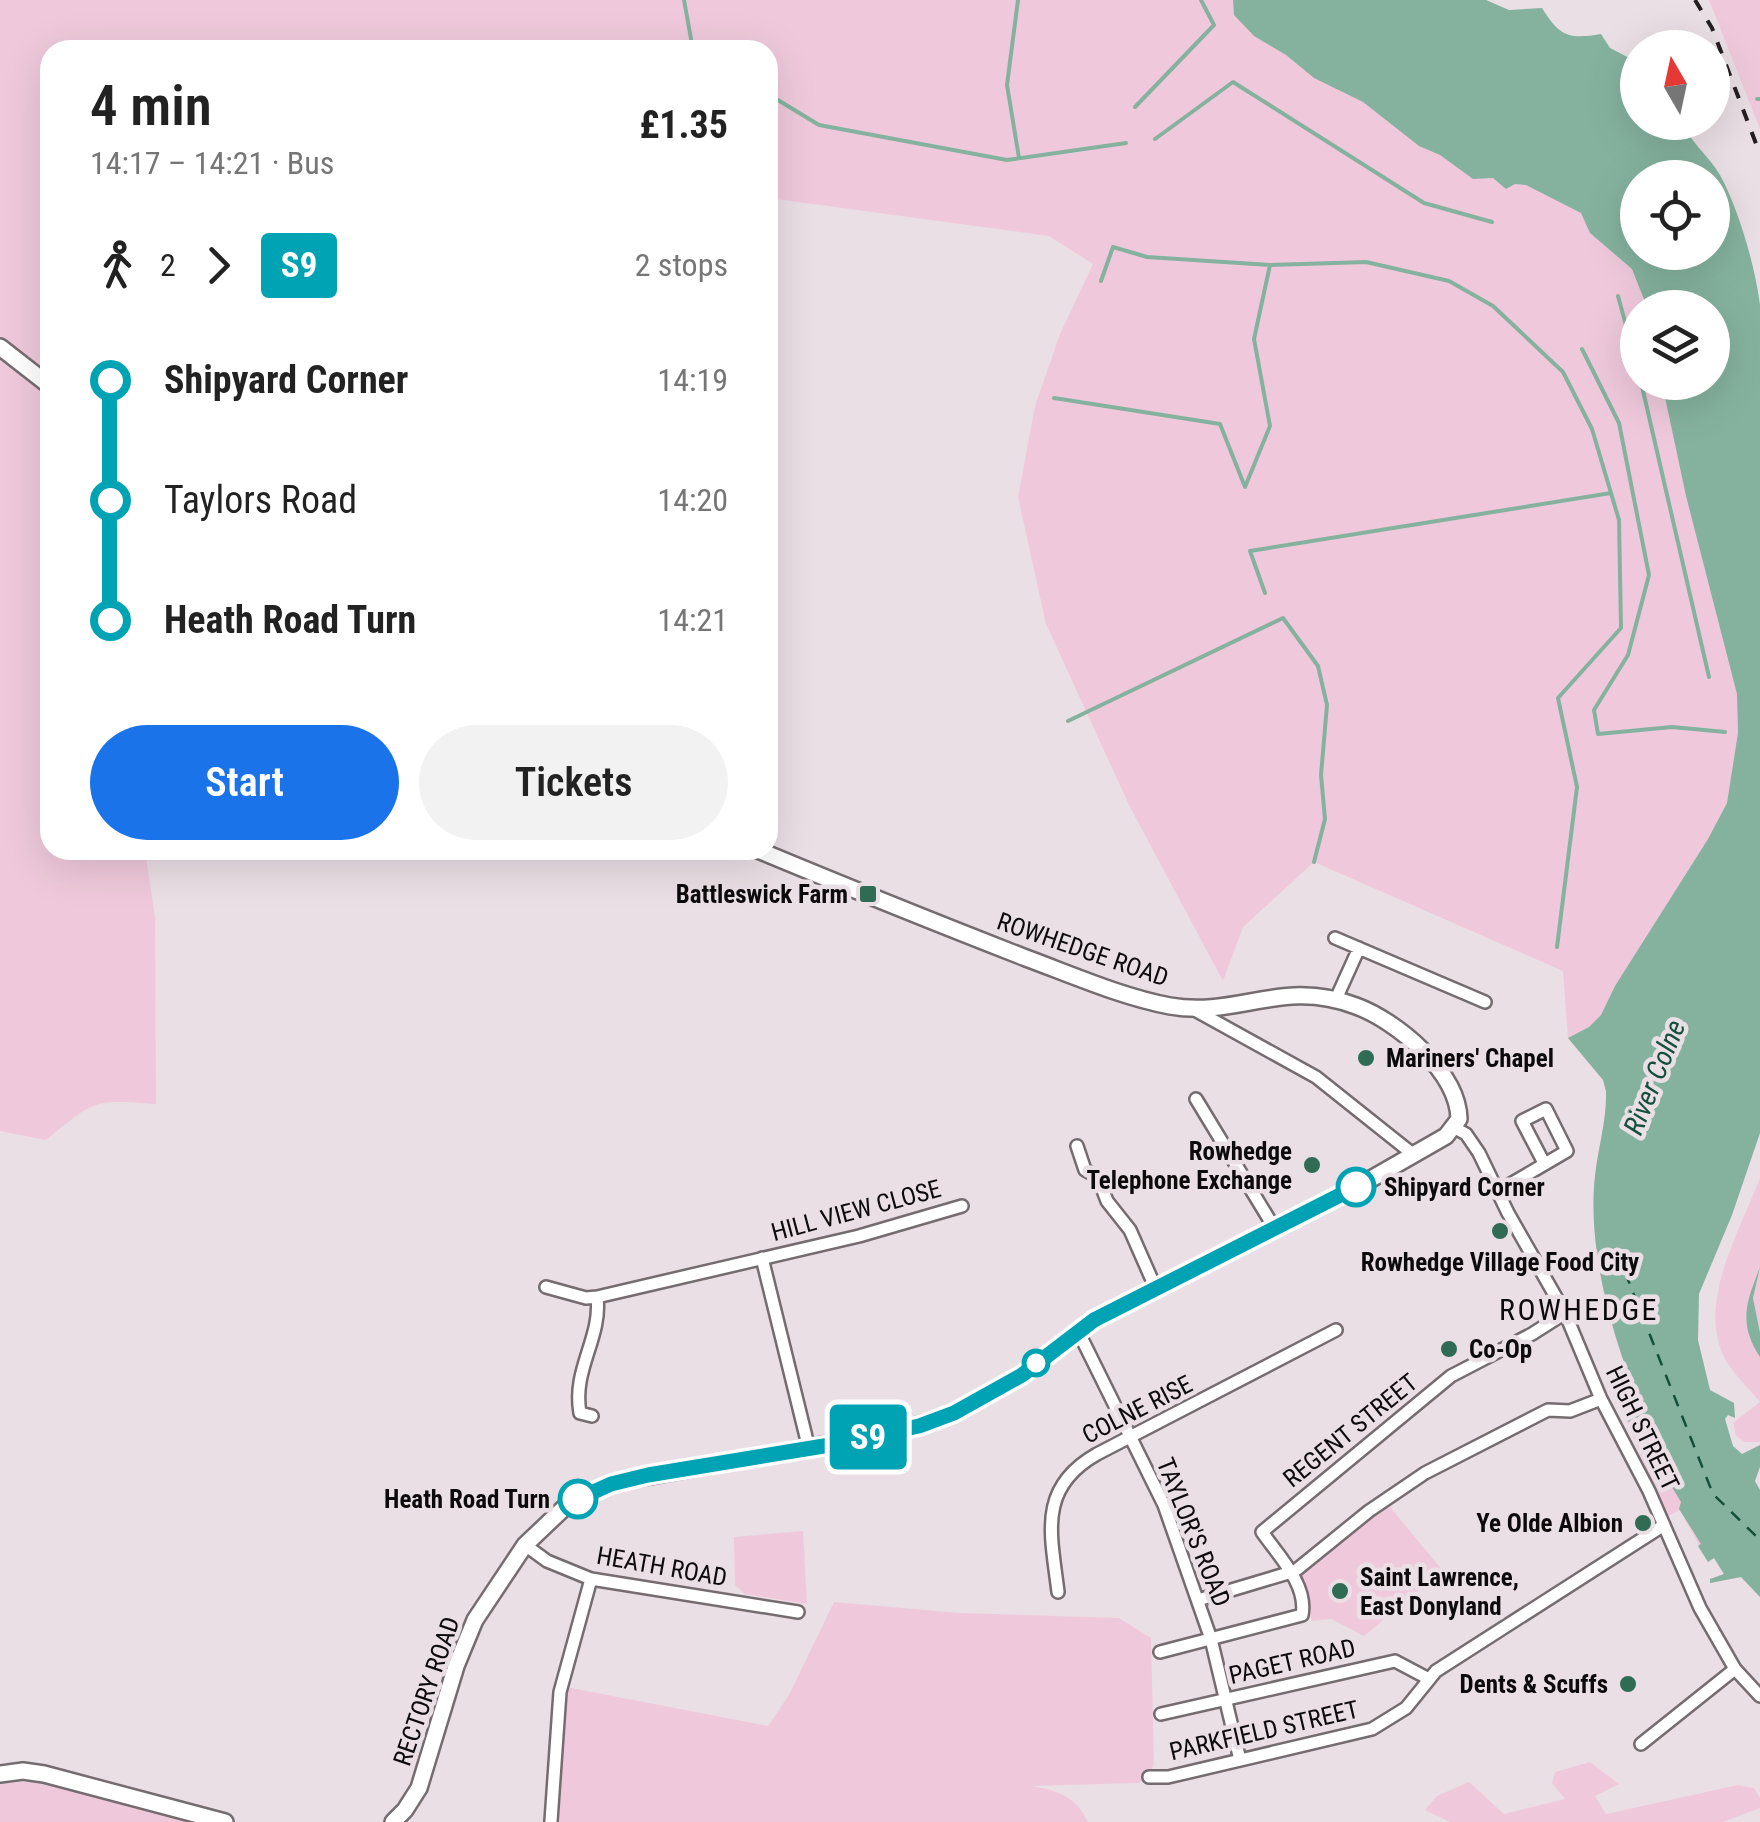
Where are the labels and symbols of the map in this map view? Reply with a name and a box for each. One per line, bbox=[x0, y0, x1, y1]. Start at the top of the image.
north arrow bbox=[1620, 30, 1730, 140]
place label: Battleswick Farm bbox=[676, 880, 848, 909]
marker: Battleswick Farm bbox=[857, 883, 879, 905]
street label: ROWHEDGE ROAD bbox=[993, 907, 1172, 992]
water label: River Colne bbox=[1617, 1015, 1692, 1139]
place label: Mariners' Chapel bbox=[1386, 1044, 1554, 1073]
marker: Mariners' Chapel bbox=[1355, 1047, 1377, 1069]
place label: Rowhedge Telephone Exchange bbox=[1086, 1137, 1292, 1195]
marker: Rowhedge Telephone Exchange bbox=[1301, 1154, 1323, 1176]
marker: Shipyard Corner bbox=[1337, 1168, 1375, 1206]
place label: Shipyard Corner bbox=[1384, 1173, 1545, 1202]
street label: HILL VIEW CLOSE bbox=[768, 1174, 944, 1247]
marker: Rowhedge Village Food City bbox=[1489, 1220, 1511, 1242]
place label: Rowhedge Village Food City bbox=[1361, 1248, 1639, 1277]
district label: ROWHEDGE bbox=[1499, 1292, 1659, 1327]
place label: Co-Op bbox=[1469, 1335, 1532, 1364]
marker: Co-Op bbox=[1438, 1338, 1460, 1360]
unlabelled marker bbox=[1023, 1350, 1049, 1376]
street label: HIGH STREET bbox=[1600, 1361, 1685, 1495]
street label: REGENT STREET bbox=[1278, 1368, 1423, 1493]
street label: COLNE RISE bbox=[1077, 1369, 1197, 1450]
line badge: S9 bbox=[823, 1404, 913, 1470]
street label: TAYLOR'S ROAD bbox=[1151, 1454, 1237, 1611]
marker: Heath Road Turn bbox=[559, 1480, 597, 1518]
place label: Heath Road Turn bbox=[384, 1485, 550, 1514]
place label: Ye Olde Albion bbox=[1476, 1509, 1623, 1538]
marker: Ye Olde Albion bbox=[1632, 1512, 1654, 1534]
street label: HEATH ROAD bbox=[595, 1541, 729, 1592]
place label: Saint Lawrence, East Donyland bbox=[1360, 1563, 1519, 1621]
marker: Saint Lawrence, East Donyland bbox=[1329, 1580, 1351, 1602]
street label: RECTORY ROAD bbox=[387, 1613, 465, 1769]
street label: PAGET ROAD bbox=[1226, 1633, 1358, 1690]
place label: Dents & Scuffs bbox=[1460, 1670, 1608, 1699]
marker: Dents & Scuffs bbox=[1617, 1673, 1639, 1695]
street label: PARKFIELD STREET bbox=[1167, 1695, 1362, 1766]

